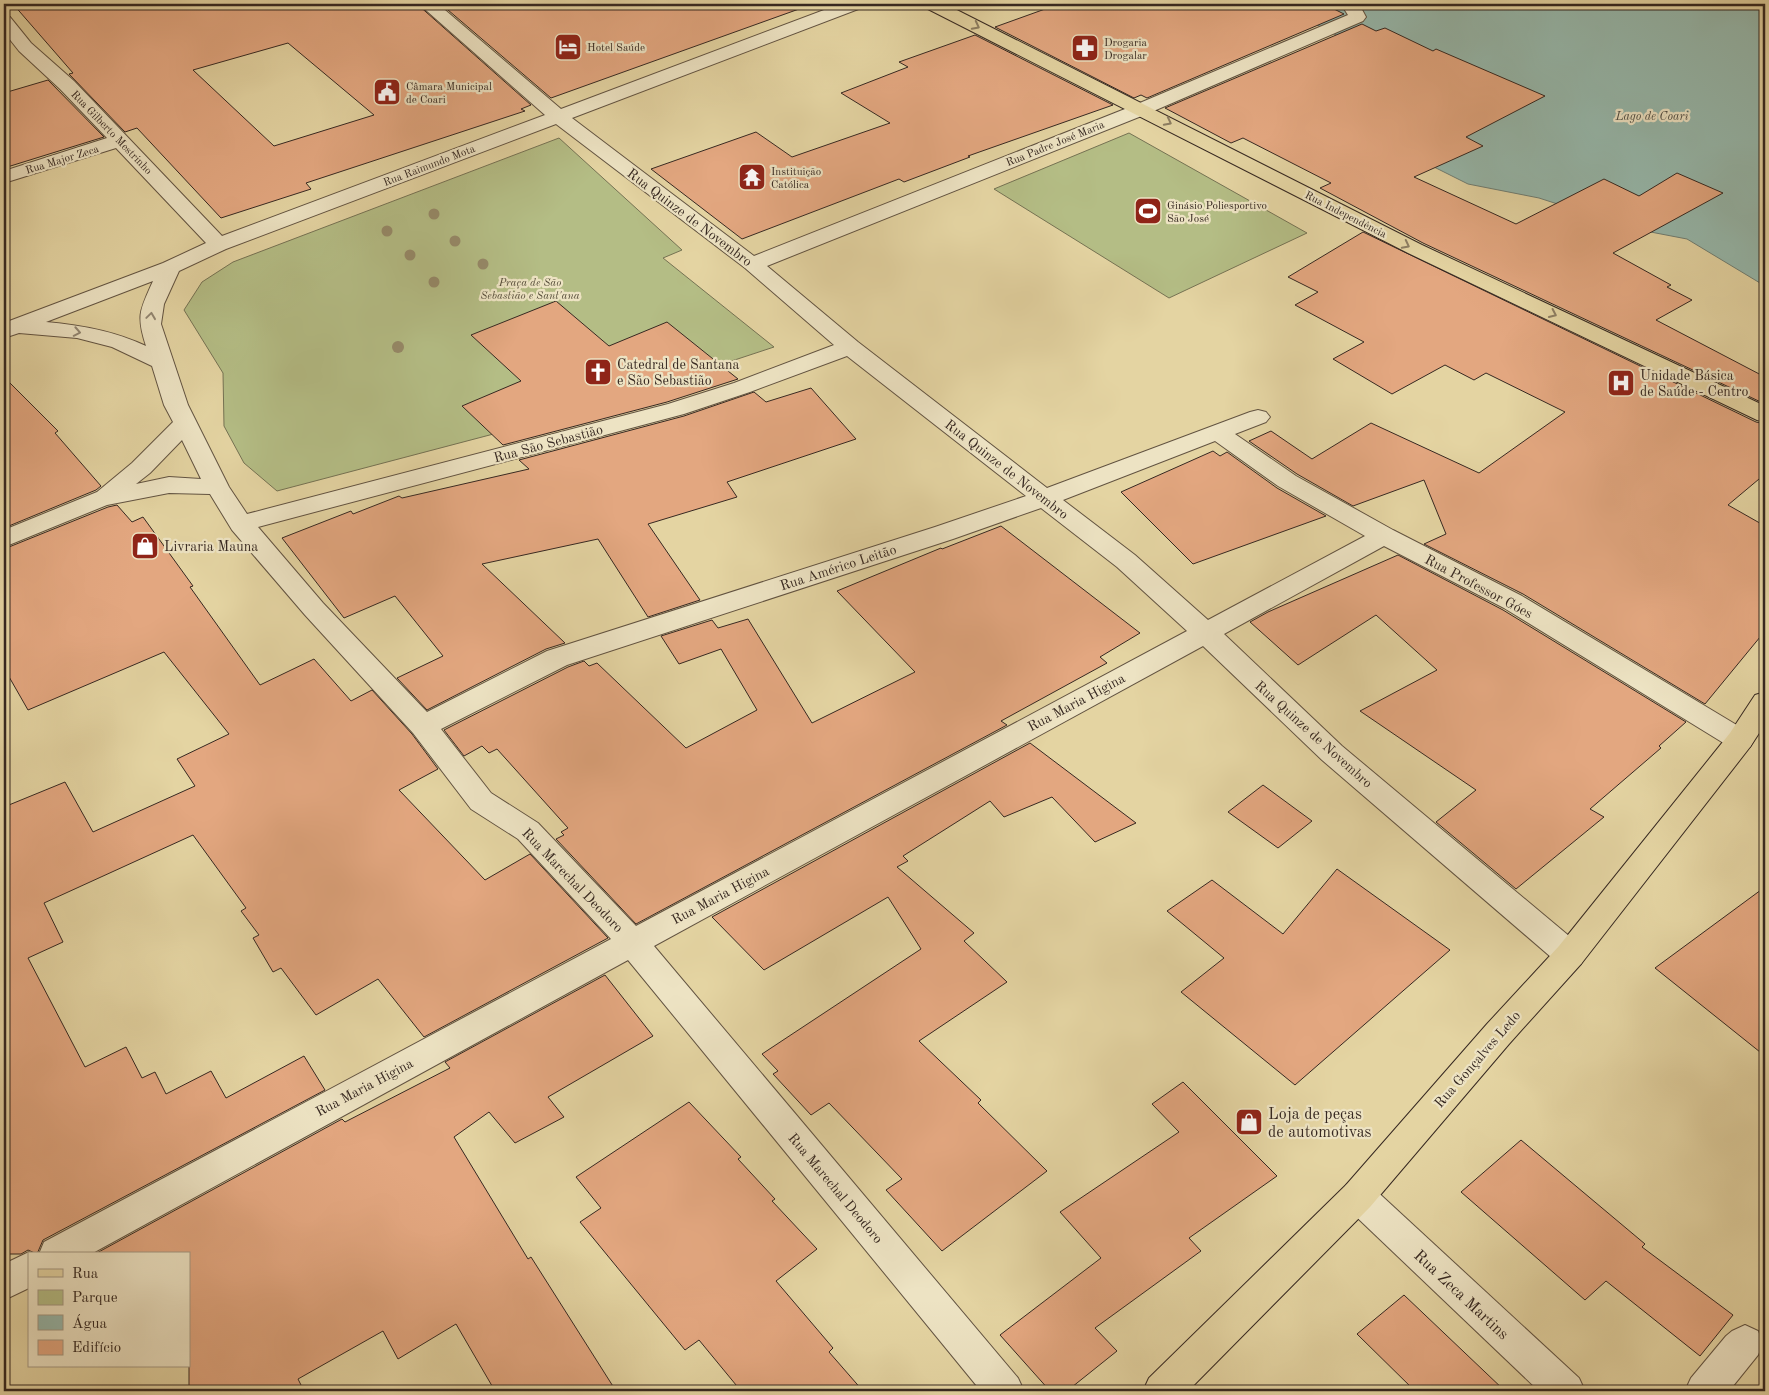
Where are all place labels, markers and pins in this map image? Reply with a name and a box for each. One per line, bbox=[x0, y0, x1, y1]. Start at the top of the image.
hotel icon: Hotel Saúde bbox=[553, 32, 583, 62]
pharmacy icon: Drogaria Drogalar bbox=[1070, 33, 1100, 63]
place label: Drogaria Drogalar bbox=[1104, 38, 1147, 62]
place label: Hotel Saúde bbox=[587, 43, 645, 54]
public building icon: Câmara Municipal de Coari bbox=[372, 77, 402, 107]
place label: Câmara Municipal de Coari bbox=[406, 82, 492, 106]
temple icon: Instituição Católica bbox=[737, 162, 767, 192]
place label: Instituição Católica bbox=[771, 167, 821, 191]
sports icon: Ginásio Poliesportivo São José bbox=[1133, 196, 1163, 226]
place label: Ginásio Poliesportivo São José bbox=[1167, 201, 1267, 225]
church icon: Catedral de Santana e São Sebastião bbox=[583, 357, 613, 387]
place label: Catedral de Santana e São Sebastião bbox=[617, 358, 739, 388]
hospital icon: Unidade Básica de Saúde - Centro bbox=[1606, 368, 1636, 398]
place label: Unidade Básica de Saúde - Centro bbox=[1640, 369, 1749, 399]
shop icon: Livraria Mauna bbox=[130, 531, 160, 561]
place label: Livraria Mauna bbox=[164, 540, 258, 554]
shop icon: Loja de peças de automotivas bbox=[1234, 1107, 1264, 1137]
place label: Loja de peças de automotivas bbox=[1268, 1107, 1372, 1141]

